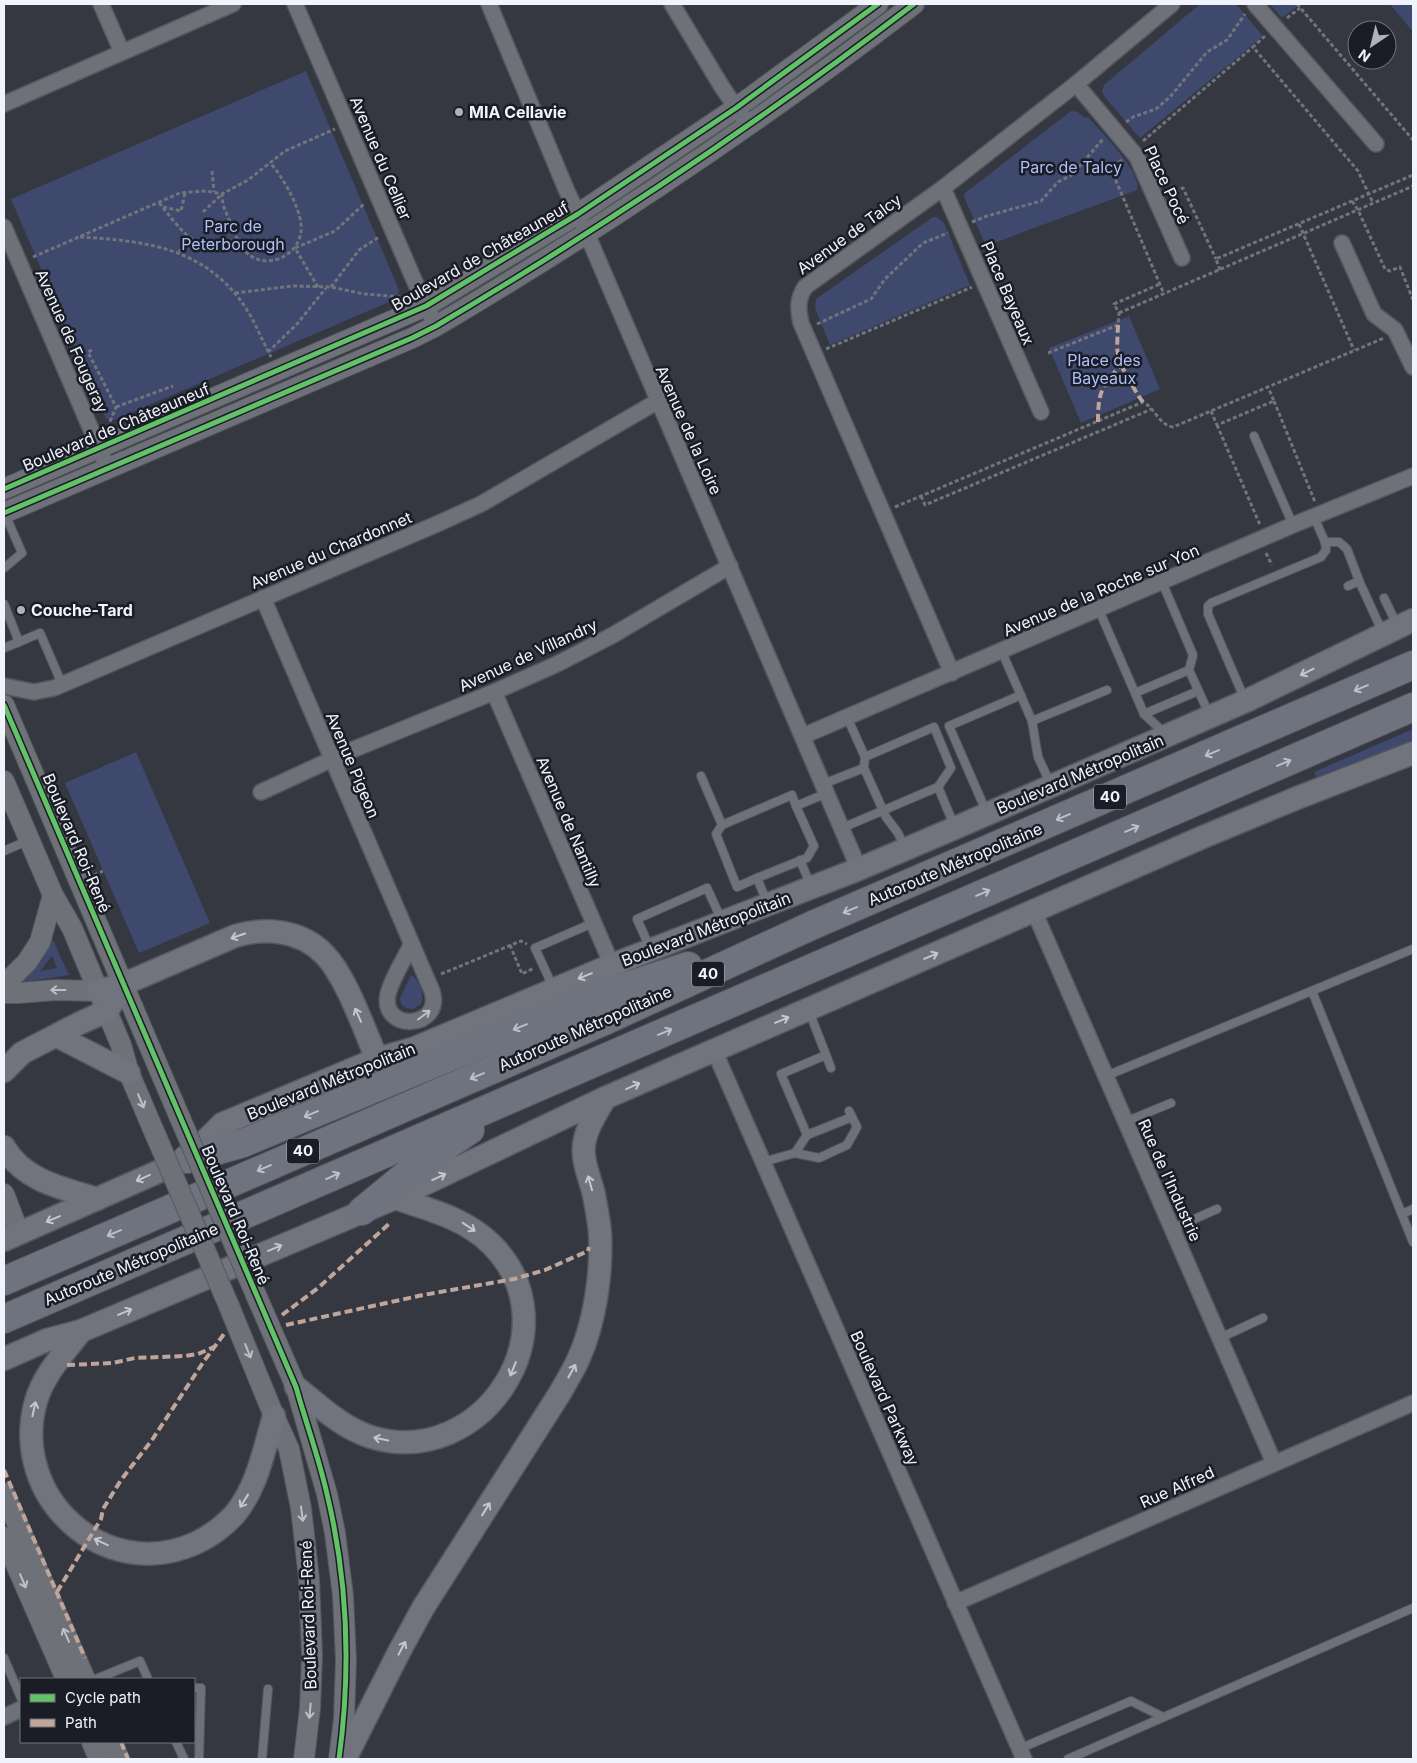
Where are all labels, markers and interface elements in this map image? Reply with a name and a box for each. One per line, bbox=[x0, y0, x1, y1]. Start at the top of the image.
north arrow bbox=[1347, 20, 1397, 70]
text: N bbox=[1355, 46, 1374, 66]
street label: Avenue du Cellier bbox=[346, 93, 416, 223]
place label: MIA Cellavie bbox=[469, 102, 567, 122]
marker: MIA Cellavie bbox=[453, 106, 465, 118]
street label: Place Pocé bbox=[1140, 143, 1194, 227]
park label: Parc de Talcy bbox=[1020, 157, 1122, 177]
street label: Avenue de Talcy bbox=[793, 189, 905, 279]
street label: Boulevard de Châteauneuf bbox=[388, 197, 572, 315]
park label: Parc de Peterborough bbox=[181, 216, 285, 254]
street label: Place Bayeaux bbox=[977, 238, 1039, 348]
street label: Avenue de Fougeray bbox=[31, 266, 113, 416]
park label: Place des Bayeaux bbox=[1067, 350, 1141, 388]
street label: Avenue de la Loire bbox=[652, 362, 726, 498]
street label: Boulevard de Châteauneuf bbox=[19, 378, 213, 476]
street label: Avenue du Chardonnet bbox=[247, 507, 415, 593]
street label: Avenue de la Roche sur Yon bbox=[1000, 540, 1202, 640]
place label: Couche-Tard bbox=[31, 600, 133, 620]
marker: Couche-Tard bbox=[15, 604, 27, 616]
street label: Avenue de Villandry bbox=[456, 614, 600, 696]
one-way arrow bbox=[1300, 668, 1315, 678]
one-way arrow bbox=[1354, 683, 1369, 693]
street label: Avenue Pigeon bbox=[322, 709, 384, 821]
street label: Boulevard Métropolitain bbox=[993, 730, 1167, 818]
one-way arrow bbox=[1205, 748, 1220, 758]
street label: Avenue de Nantilly bbox=[532, 753, 606, 891]
one-way arrow bbox=[1276, 757, 1291, 767]
street label: Boulevard Roi-René bbox=[39, 770, 115, 916]
road number: 40 bbox=[1094, 784, 1126, 810]
one-way arrow bbox=[1056, 813, 1071, 823]
street label: Autoroute Métropolitaine bbox=[865, 818, 1045, 910]
one-way arrow bbox=[1125, 823, 1140, 832]
street label: Boulevard Métropolitain bbox=[619, 888, 793, 970]
one-way arrow bbox=[975, 888, 990, 898]
one-way arrow bbox=[843, 905, 858, 915]
one-way arrow bbox=[230, 931, 246, 941]
one-way arrow bbox=[923, 950, 938, 960]
road number: 40 bbox=[692, 962, 724, 986]
one-way arrow bbox=[578, 972, 593, 981]
street label: Autoroute Métropolitaine bbox=[495, 981, 675, 1075]
one-way arrow bbox=[50, 985, 66, 995]
one-way arrow bbox=[352, 1008, 362, 1023]
one-way arrow bbox=[417, 1010, 431, 1020]
one-way arrow bbox=[774, 1015, 789, 1025]
one-way arrow bbox=[513, 1023, 528, 1032]
one-way arrow bbox=[657, 1026, 672, 1036]
street label: Boulevard Métropolitain bbox=[244, 1038, 418, 1124]
one-way arrow bbox=[470, 1071, 485, 1081]
one-way arrow bbox=[625, 1080, 640, 1090]
one-way arrow bbox=[137, 1093, 147, 1108]
one-way arrow bbox=[304, 1110, 319, 1119]
street label: Rue de l'Industrie bbox=[1134, 1116, 1206, 1244]
road number: 40 bbox=[287, 1138, 319, 1164]
street label: Boulevard Roi-René bbox=[198, 1142, 274, 1288]
one-way arrow bbox=[257, 1164, 272, 1174]
one-way arrow bbox=[325, 1170, 340, 1180]
one-way arrow bbox=[431, 1172, 446, 1181]
one-way arrow bbox=[136, 1174, 151, 1184]
one-way arrow bbox=[585, 1176, 595, 1192]
one-way arrow bbox=[46, 1214, 61, 1224]
street label: Autoroute Métropolitaine bbox=[41, 1218, 221, 1310]
one-way arrow bbox=[462, 1222, 476, 1232]
one-way arrow bbox=[107, 1228, 122, 1238]
one-way arrow bbox=[267, 1243, 282, 1253]
one-way arrow bbox=[117, 1307, 132, 1317]
street label: Boulevard Parkway bbox=[846, 1327, 924, 1469]
one-way arrow bbox=[244, 1344, 253, 1359]
one-way arrow bbox=[508, 1361, 518, 1376]
one-way arrow bbox=[568, 1364, 577, 1379]
one-way arrow bbox=[30, 1401, 39, 1417]
one-way arrow bbox=[374, 1433, 390, 1443]
street label: Rue Alfred bbox=[1137, 1462, 1217, 1512]
one-way arrow bbox=[238, 1493, 248, 1507]
one-way arrow bbox=[481, 1502, 491, 1516]
one-way arrow bbox=[297, 1506, 307, 1522]
one-way arrow bbox=[94, 1537, 109, 1546]
street label: Boulevard Roi-René bbox=[295, 1540, 321, 1690]
one-way arrow bbox=[19, 1573, 29, 1588]
one-way arrow bbox=[61, 1628, 70, 1643]
one-way arrow bbox=[397, 1640, 407, 1655]
legend bbox=[20, 1678, 195, 1743]
text: Cycle path bbox=[65, 1688, 141, 1707]
one-way arrow bbox=[305, 1703, 315, 1719]
text: Path bbox=[65, 1713, 97, 1732]

